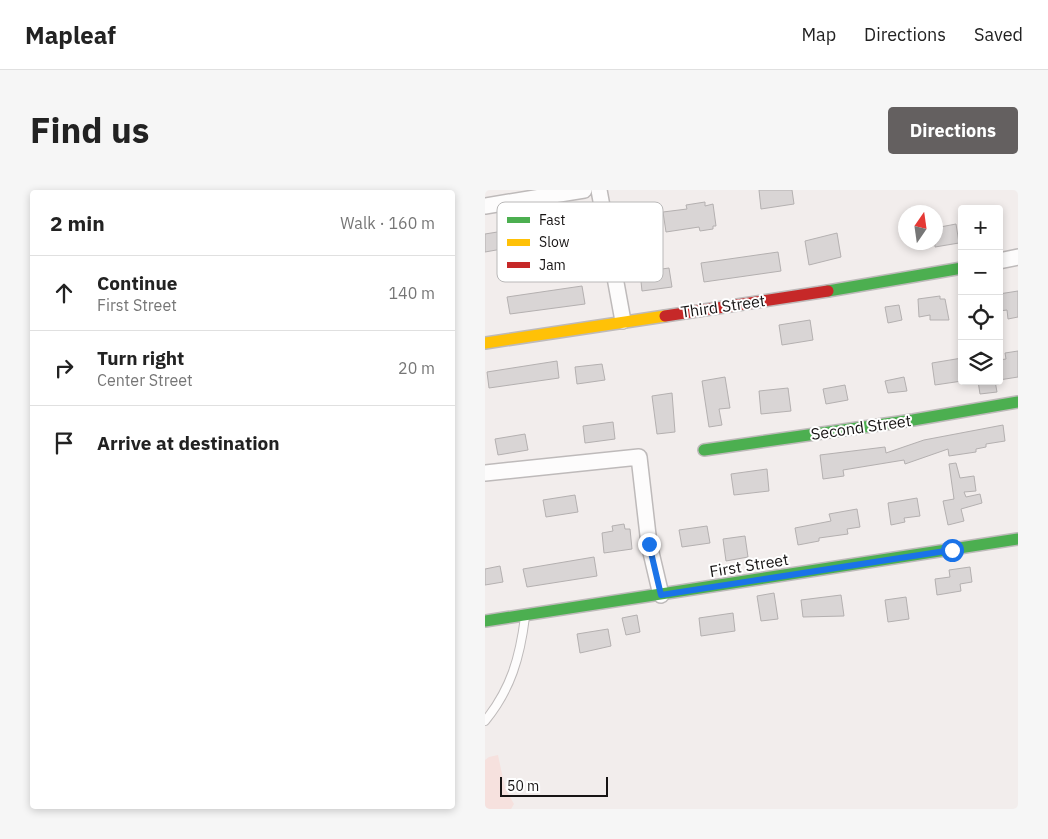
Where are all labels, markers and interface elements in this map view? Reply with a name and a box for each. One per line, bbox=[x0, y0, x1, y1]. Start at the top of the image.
text: Mapleaf bbox=[25, 19, 116, 51]
text: Map bbox=[801, 23, 836, 46]
text: Directions bbox=[864, 23, 946, 46]
text: Saved bbox=[974, 23, 1023, 46]
text: Find us bbox=[30, 107, 149, 153]
button: Directions bbox=[888, 107, 1018, 154]
legend bbox=[497, 202, 663, 282]
north arrow bbox=[898, 205, 943, 250]
map controls bbox=[958, 205, 1003, 385]
button: + bbox=[958, 205, 1003, 250]
text: 2 min bbox=[50, 209, 105, 237]
text: Fast bbox=[539, 211, 565, 229]
text: Walk · 160 m bbox=[340, 213, 435, 233]
text: Slow bbox=[539, 233, 570, 251]
button: − bbox=[958, 250, 1003, 295]
text: Jam bbox=[539, 256, 566, 274]
text: Continue bbox=[97, 271, 177, 295]
icon: ahead bbox=[50, 279, 78, 307]
text: 140 m bbox=[388, 283, 435, 303]
street label: Third Street bbox=[680, 290, 766, 322]
text: First Street bbox=[97, 295, 177, 315]
button: locate bbox=[958, 295, 1003, 340]
button: layers bbox=[958, 340, 1003, 385]
text: Turn right bbox=[97, 346, 184, 370]
icon: right bbox=[50, 354, 78, 382]
text: 20 m bbox=[398, 358, 435, 378]
text: Center Street bbox=[97, 370, 193, 390]
street label: Second Street bbox=[810, 410, 912, 444]
icon: arrive bbox=[50, 429, 78, 457]
text: Arrive at destination bbox=[97, 431, 280, 455]
route end bbox=[638, 533, 661, 556]
route start bbox=[941, 539, 964, 562]
street label: First Street bbox=[708, 549, 790, 581]
scale bar bbox=[500, 774, 607, 797]
text: 50 m bbox=[507, 777, 539, 795]

